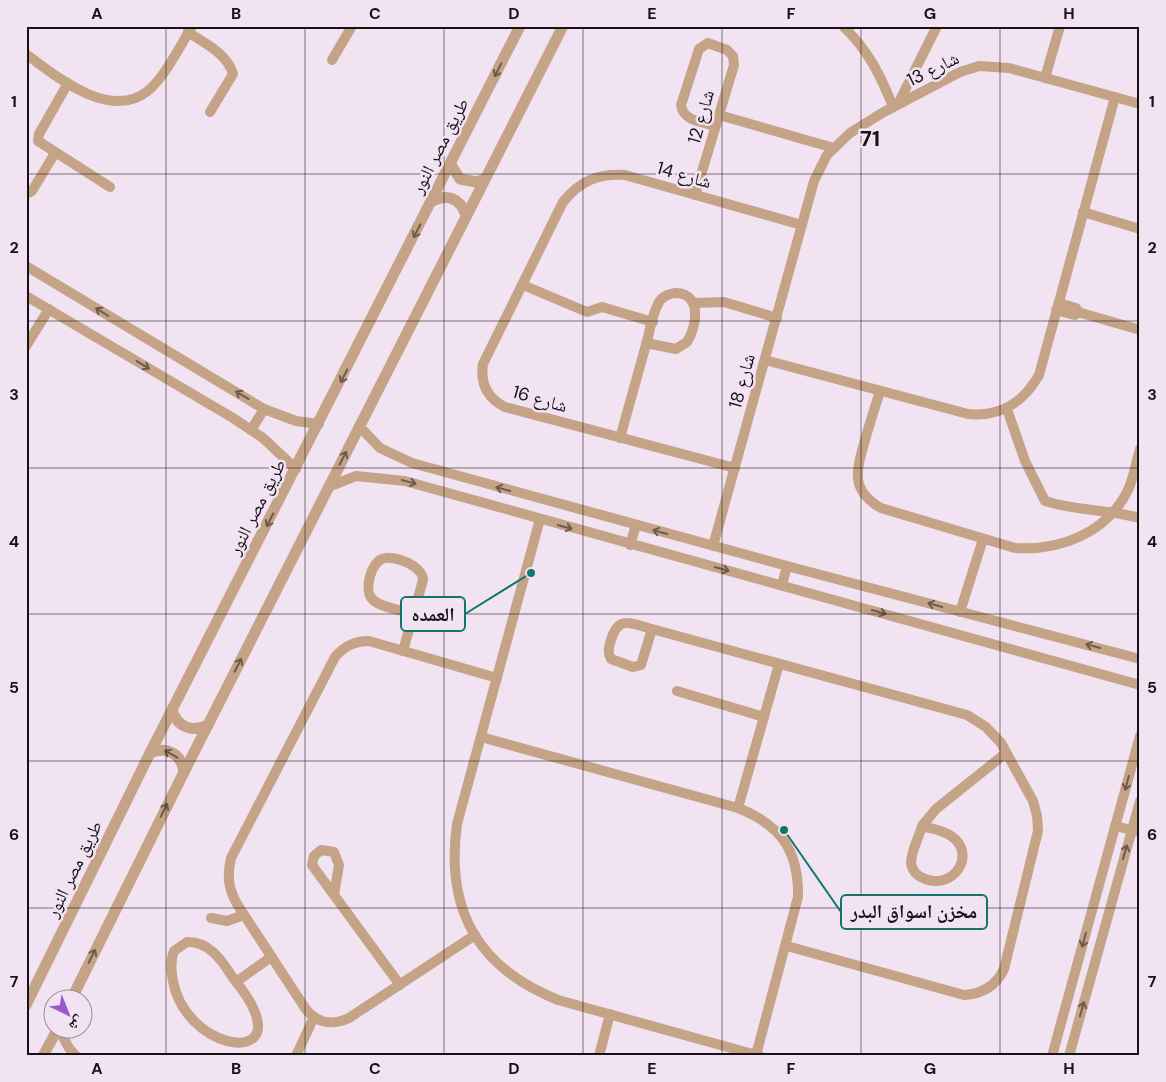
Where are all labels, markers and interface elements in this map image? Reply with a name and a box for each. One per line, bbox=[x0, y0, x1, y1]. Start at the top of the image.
text: A bbox=[91, 3, 103, 24]
text: B bbox=[231, 3, 241, 24]
text: C bbox=[369, 3, 381, 24]
text: D bbox=[508, 3, 520, 24]
text: E bbox=[647, 3, 657, 24]
text: F bbox=[787, 3, 796, 24]
text: G bbox=[924, 3, 936, 24]
text: H bbox=[1063, 3, 1075, 24]
street label: شارع 13 bbox=[903, 46, 963, 92]
one-way arrow bbox=[493, 62, 502, 77]
street label: شارع 12 bbox=[682, 87, 720, 147]
text: 1 bbox=[11, 91, 17, 112]
text: 1 bbox=[1149, 91, 1155, 112]
street label: طريق مصر النور bbox=[405, 94, 474, 199]
district label: 71 bbox=[860, 124, 880, 153]
street label: شارع 14 bbox=[654, 156, 714, 194]
one-way arrow bbox=[412, 223, 422, 238]
text: 2 bbox=[9, 237, 19, 258]
text: 2 bbox=[1147, 237, 1157, 258]
one-way arrow bbox=[95, 307, 109, 317]
street label: شارع 18 bbox=[723, 351, 761, 411]
one-way arrow bbox=[136, 361, 150, 371]
one-way arrow bbox=[339, 368, 349, 383]
street label: شارع 16 bbox=[510, 380, 570, 418]
text: 3 bbox=[9, 384, 19, 405]
text: 3 bbox=[1147, 384, 1157, 405]
one-way arrow bbox=[235, 390, 249, 400]
one-way arrow bbox=[338, 450, 348, 465]
street label: طريق مصر النور bbox=[222, 455, 291, 560]
one-way arrow bbox=[400, 478, 416, 487]
one-way arrow bbox=[496, 483, 512, 493]
one-way arrow bbox=[265, 513, 275, 528]
one-way arrow bbox=[557, 522, 573, 532]
one-way arrow bbox=[652, 526, 668, 536]
text: 4 bbox=[9, 531, 19, 552]
text: 4 bbox=[1147, 531, 1157, 552]
one-way arrow bbox=[713, 565, 729, 575]
callout: العمده bbox=[401, 597, 465, 631]
one-way arrow bbox=[928, 600, 944, 610]
text: العمده bbox=[411, 602, 455, 627]
one-way arrow bbox=[870, 607, 886, 617]
one-way arrow bbox=[1085, 641, 1101, 650]
one-way arrow bbox=[234, 658, 243, 673]
text: 5 bbox=[9, 677, 19, 698]
text: 5 bbox=[1147, 677, 1157, 698]
one-way arrow bbox=[164, 749, 179, 759]
one-way arrow bbox=[1121, 775, 1131, 791]
one-way arrow bbox=[160, 803, 170, 818]
street label: طريق مصر النور bbox=[40, 817, 108, 922]
text: 6 bbox=[9, 824, 19, 845]
text: 6 bbox=[1147, 824, 1157, 845]
one-way arrow bbox=[1121, 845, 1131, 861]
callout: مخزن اسواق البدر bbox=[841, 895, 987, 929]
text: مخزن اسواق البدر bbox=[850, 899, 977, 924]
one-way arrow bbox=[1078, 932, 1088, 948]
one-way arrow bbox=[88, 949, 98, 964]
text: 7 bbox=[10, 971, 19, 992]
text: 7 bbox=[1148, 971, 1157, 992]
north arrow bbox=[42, 990, 92, 1040]
one-way arrow bbox=[1077, 1001, 1087, 1017]
text: ش bbox=[65, 1012, 88, 1035]
text: A bbox=[91, 1058, 103, 1079]
text: B bbox=[231, 1058, 241, 1079]
text: C bbox=[369, 1058, 381, 1079]
text: D bbox=[508, 1058, 520, 1079]
text: E bbox=[647, 1058, 657, 1079]
text: F bbox=[787, 1058, 796, 1079]
text: G bbox=[924, 1058, 936, 1079]
text: H bbox=[1063, 1058, 1075, 1079]

